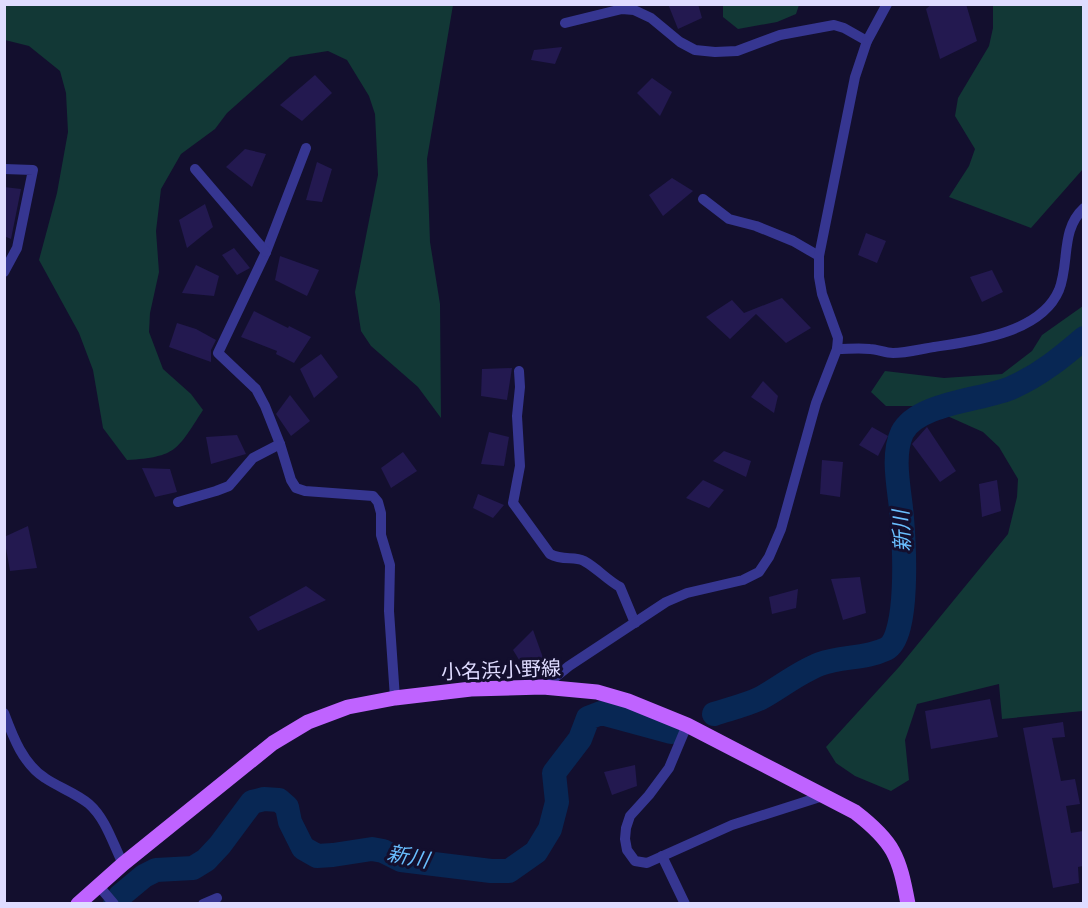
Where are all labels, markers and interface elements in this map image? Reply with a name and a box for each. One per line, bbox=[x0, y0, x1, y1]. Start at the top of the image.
water label: 新川 bbox=[887, 507, 916, 553]
street label: 小名浜小野線 bbox=[441, 655, 561, 685]
water label: 新川 bbox=[385, 839, 433, 874]

